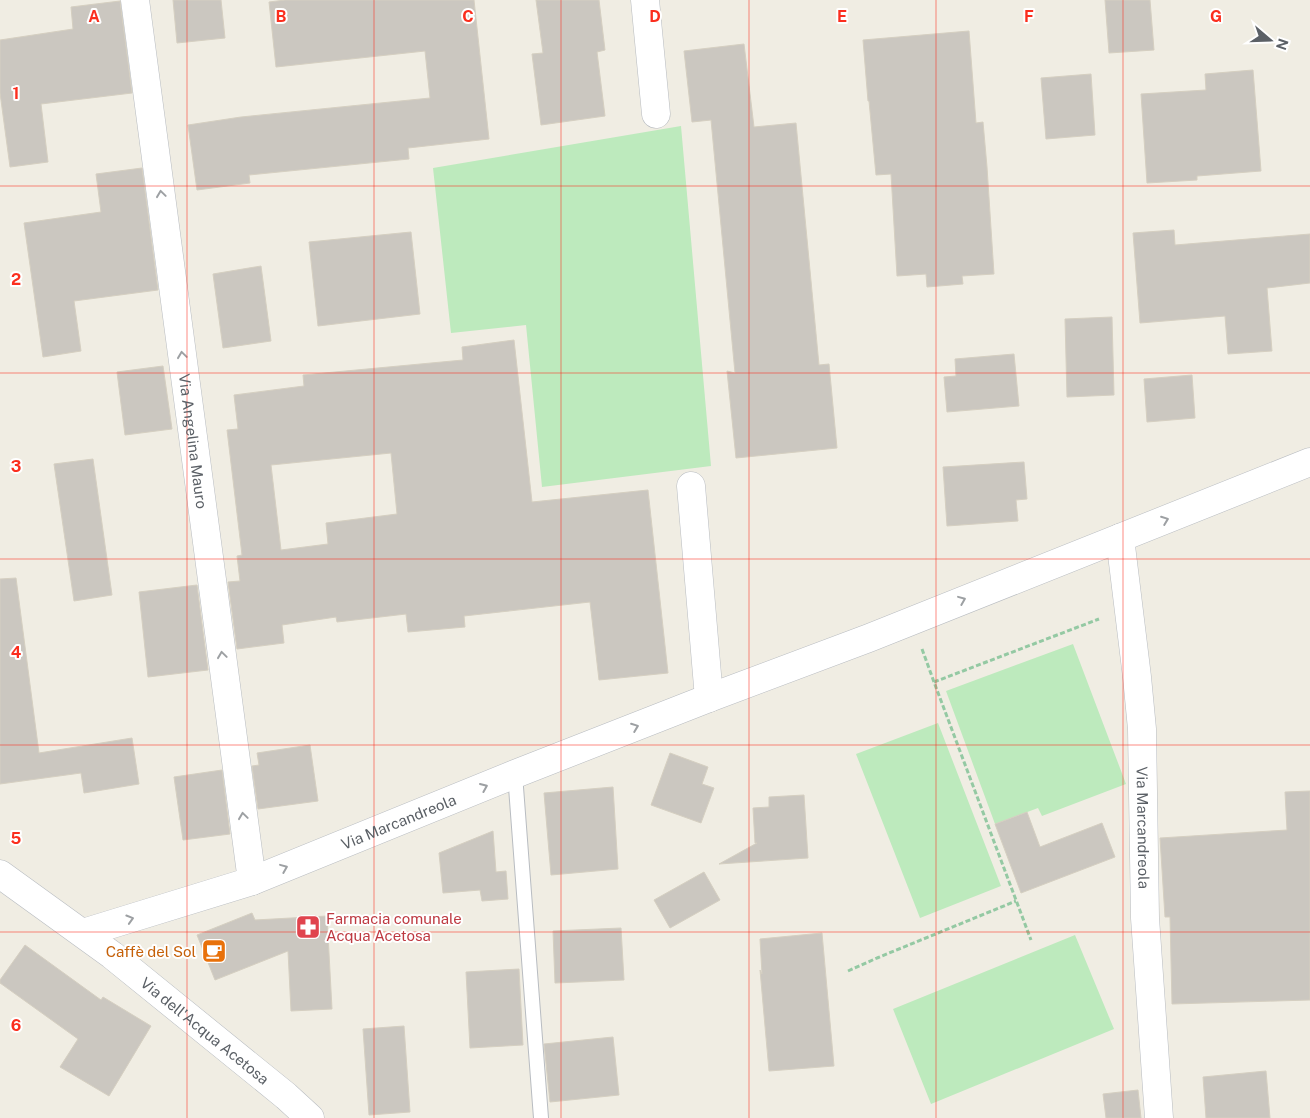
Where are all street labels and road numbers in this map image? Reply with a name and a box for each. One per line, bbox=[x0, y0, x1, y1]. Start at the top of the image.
street label: Via Angelina Mauro bbox=[176, 373, 211, 510]
street label: Via Marcandreola bbox=[1134, 766, 1153, 889]
street label: Via Marcandreola bbox=[339, 790, 459, 852]
street label: Via dell'Acqua Acetosa bbox=[138, 973, 273, 1087]

